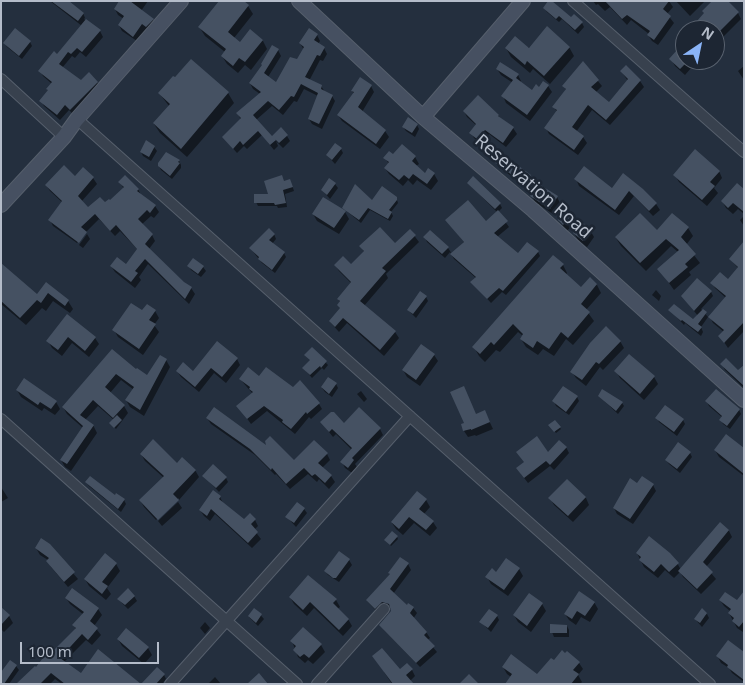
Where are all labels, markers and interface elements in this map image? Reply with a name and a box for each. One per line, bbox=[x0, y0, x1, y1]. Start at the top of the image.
north arrow bbox=[675, 20, 725, 70]
text: N bbox=[698, 22, 718, 44]
street label: Reservation Road bbox=[470, 130, 596, 244]
scale bar bbox=[22, 632, 161, 664]
text: 100 m bbox=[28, 641, 72, 661]

